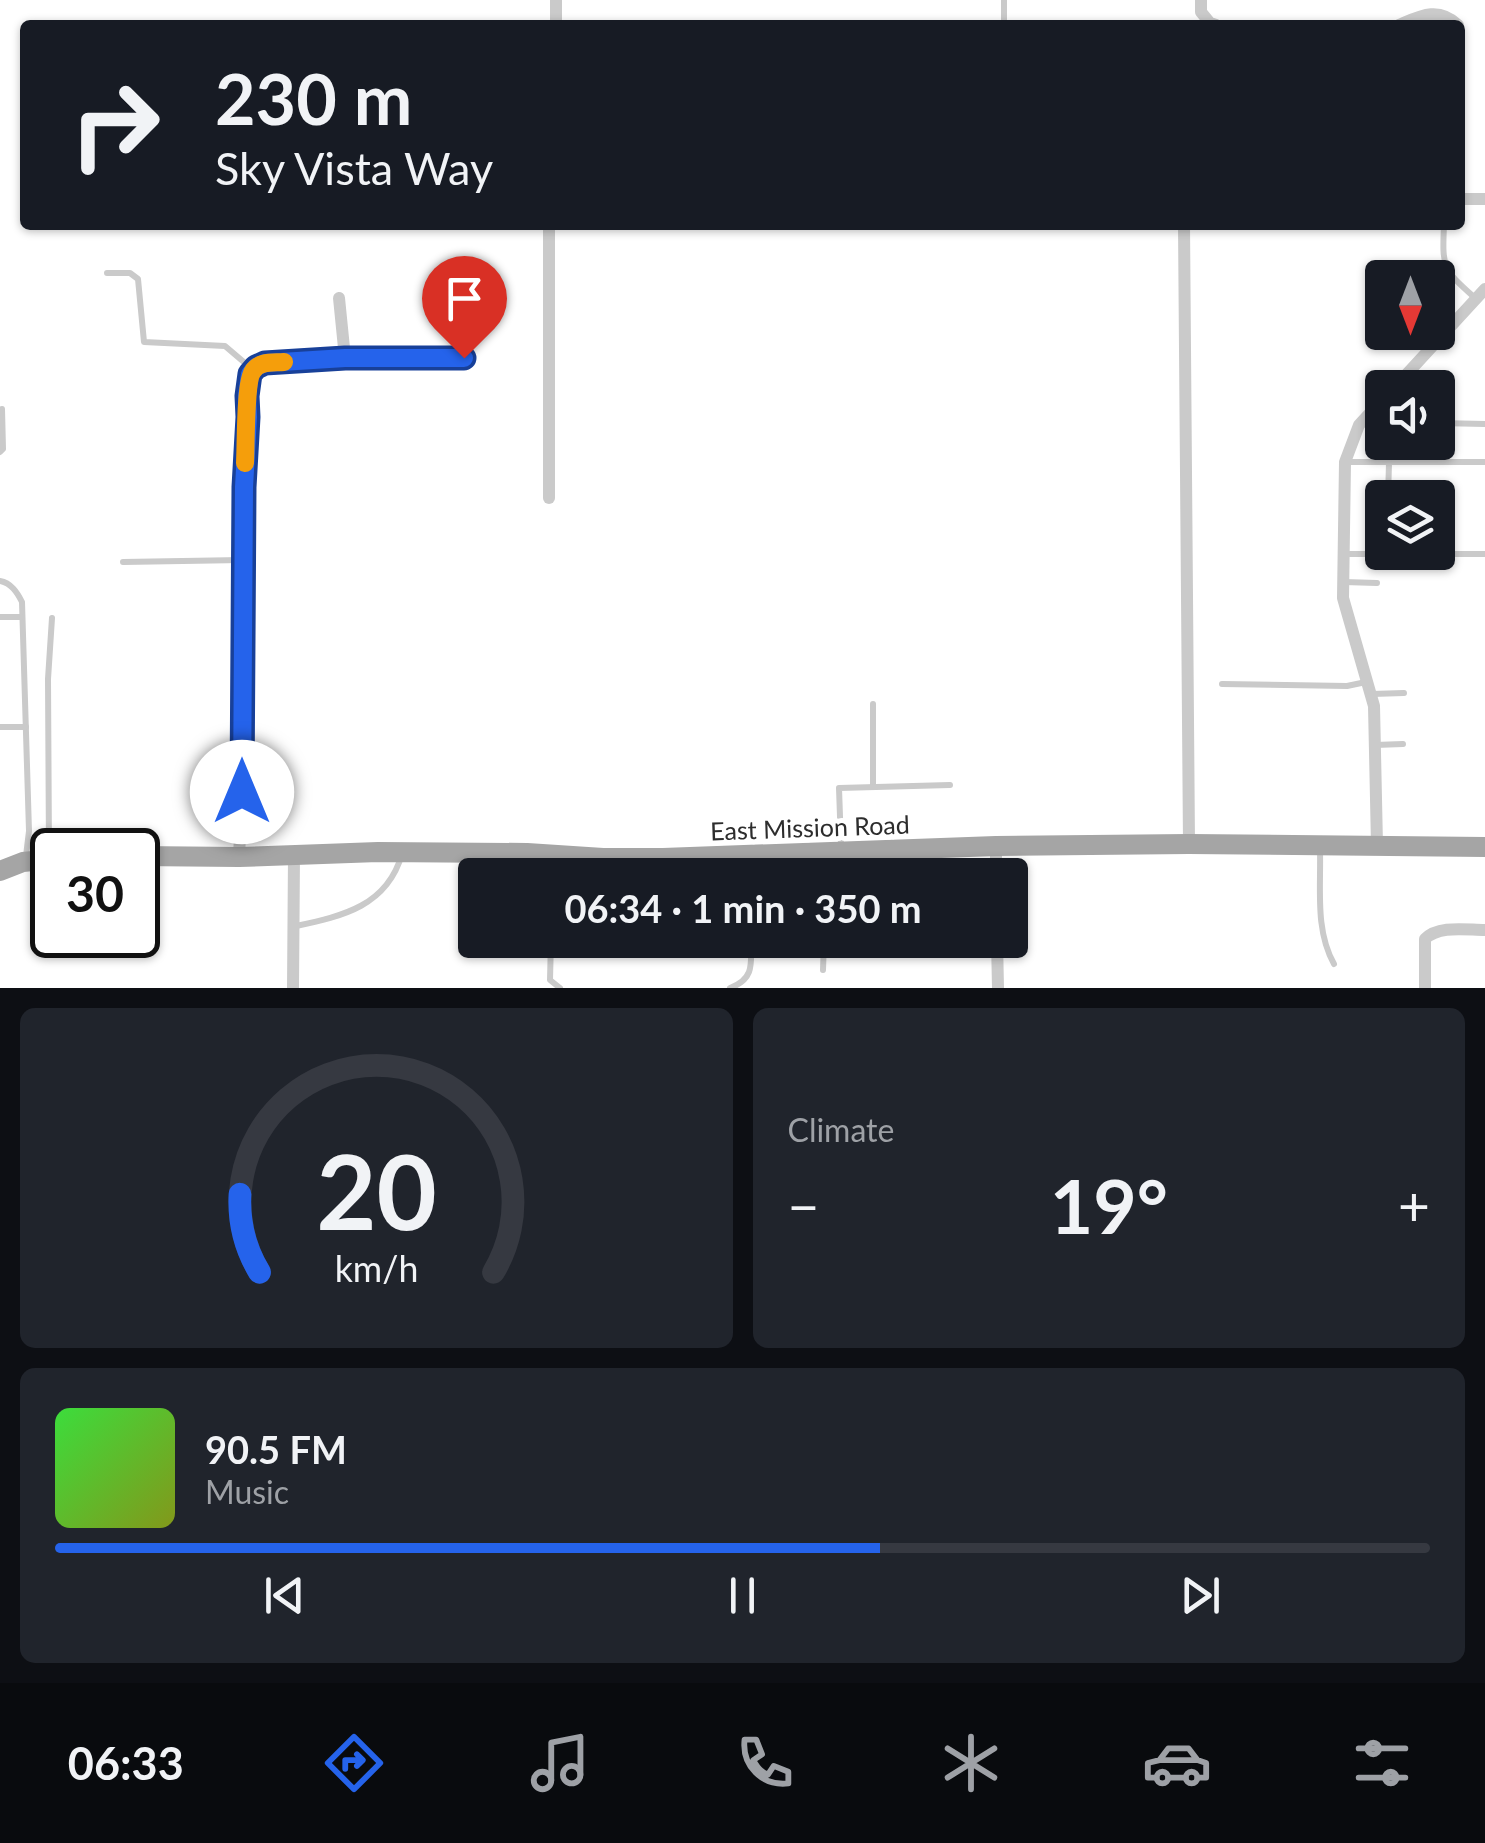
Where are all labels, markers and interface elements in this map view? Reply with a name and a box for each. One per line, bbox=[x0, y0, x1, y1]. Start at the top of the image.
text: 230 m bbox=[215, 56, 412, 140]
icon: right bbox=[50, 60, 180, 190]
text: Sky Vista Way bbox=[215, 141, 493, 195]
pin bbox=[422, 256, 507, 359]
north arrow bbox=[1365, 260, 1455, 350]
map controls bbox=[1365, 260, 1455, 570]
icon: arrive bbox=[437, 271, 492, 326]
button: sound bbox=[1365, 370, 1455, 460]
button: layers bbox=[1365, 480, 1455, 570]
position arrow bbox=[190, 740, 294, 844]
street label: East Mission Road bbox=[710, 809, 910, 845]
speed limit sign: 30 bbox=[30, 828, 160, 958]
text: 06:34 · 1 min · 350 m bbox=[564, 885, 922, 931]
text: Climate bbox=[788, 1110, 894, 1149]
text: 20 bbox=[316, 1127, 437, 1252]
text: 19° bbox=[1050, 1160, 1168, 1250]
text: − bbox=[788, 1172, 819, 1238]
text: + bbox=[1398, 1172, 1430, 1238]
text: km/h bbox=[334, 1247, 418, 1290]
text: 90.5 FM bbox=[205, 1426, 347, 1472]
text: Music bbox=[205, 1472, 289, 1511]
icon: previous bbox=[257, 1568, 312, 1623]
icon: pause bbox=[715, 1568, 770, 1623]
icon: next bbox=[1173, 1568, 1228, 1623]
icon: directions bbox=[319, 1728, 389, 1798]
icon: music bbox=[525, 1728, 595, 1798]
icon: phone bbox=[730, 1728, 800, 1798]
icon: climate bbox=[936, 1728, 1006, 1798]
icon: car bbox=[1142, 1728, 1212, 1798]
icon: filters bbox=[1347, 1728, 1417, 1798]
text: 06:33 bbox=[68, 1736, 184, 1790]

